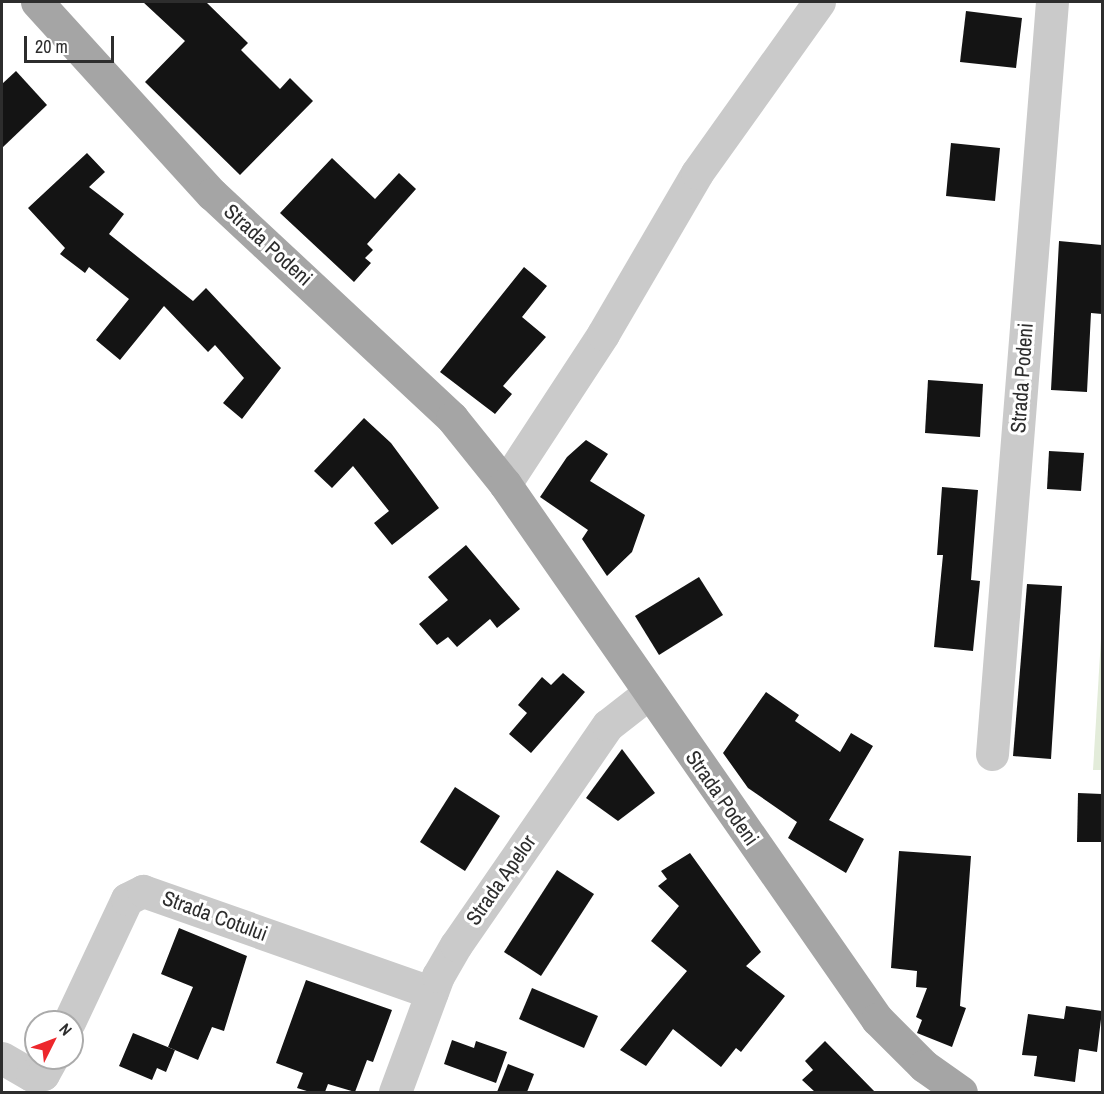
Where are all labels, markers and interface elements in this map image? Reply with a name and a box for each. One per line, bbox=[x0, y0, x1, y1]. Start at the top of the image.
scale bar bbox=[27, 24, 117, 62]
text: 20 m bbox=[35, 34, 68, 59]
street label: Strada Podeni bbox=[219, 199, 317, 291]
street label: Strada Podeni bbox=[1006, 322, 1038, 434]
street label: Strada Podeni bbox=[680, 746, 764, 850]
street label: Strada Apelor bbox=[460, 830, 542, 930]
street label: Strada Cotului bbox=[159, 885, 271, 947]
north arrow bbox=[24, 1010, 84, 1070]
text: N bbox=[55, 1018, 77, 1040]

